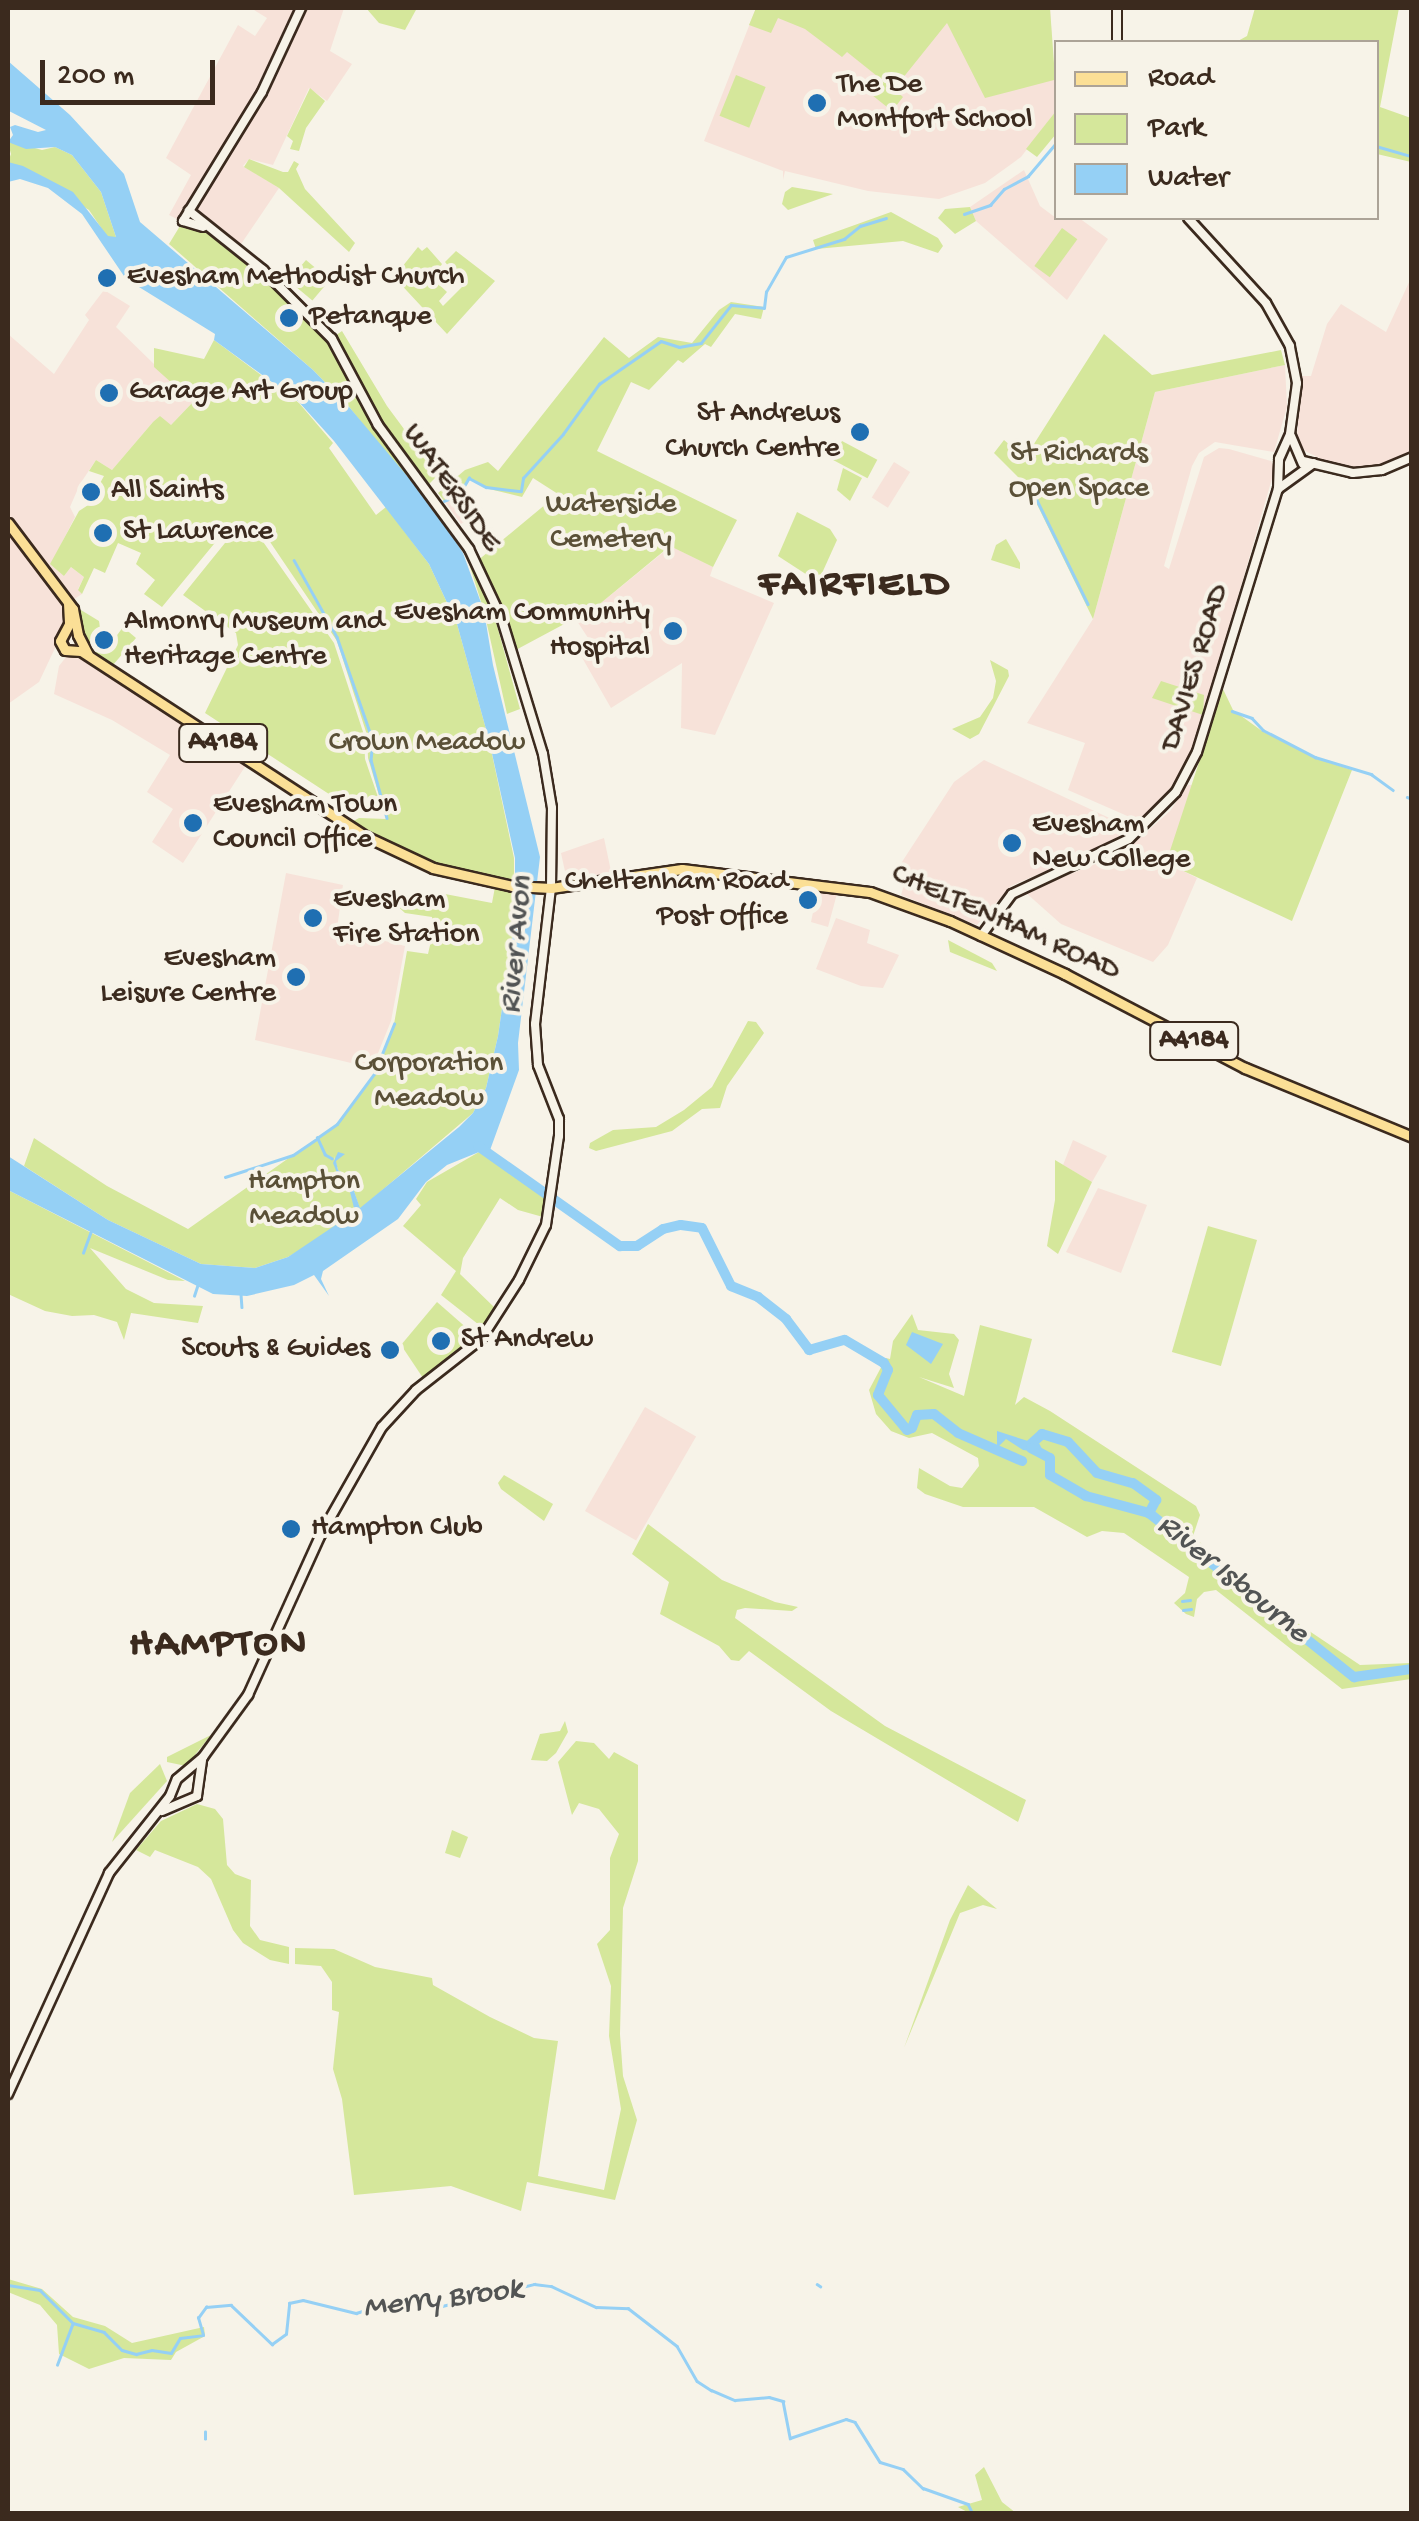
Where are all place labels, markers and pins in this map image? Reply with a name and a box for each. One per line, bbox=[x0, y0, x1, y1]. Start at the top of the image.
place label: The De Montfort School bbox=[837, 68, 1033, 138]
marker: The De Montfort School bbox=[806, 92, 828, 114]
place label: Evesham Methodist Church bbox=[127, 260, 465, 296]
marker: Evesham Methodist Church bbox=[96, 267, 118, 289]
place label: Petanque bbox=[309, 300, 432, 336]
marker: Petanque bbox=[278, 307, 300, 329]
place label: Garage Art Group bbox=[129, 375, 353, 411]
marker: Garage Art Group bbox=[98, 382, 120, 404]
place label: St Andrews Church Centre bbox=[665, 397, 840, 468]
marker: St Andrews Church Centre bbox=[849, 421, 871, 443]
place label: All Saints bbox=[111, 474, 224, 510]
marker: All Saints bbox=[80, 481, 102, 503]
place label: St Lawrence bbox=[123, 515, 273, 551]
marker: St Lawrence bbox=[92, 522, 114, 544]
place label: Evesham Community Hospital bbox=[394, 596, 650, 666]
place label: Almonry Museum and Heritage Centre bbox=[124, 605, 384, 676]
marker: Evesham Community Hospital bbox=[660, 618, 686, 644]
marker: Almonry Museum and Heritage Centre bbox=[93, 629, 115, 651]
place label: Evesham Town Council Office bbox=[213, 788, 397, 858]
place label: Evesham New College bbox=[1032, 808, 1190, 878]
marker: Evesham Town Council Office bbox=[182, 812, 204, 834]
marker: Evesham New College bbox=[1001, 832, 1023, 854]
place label: Cheltenham Road Post Office bbox=[565, 865, 788, 936]
place label: Evesham Fire Station bbox=[333, 883, 479, 954]
marker: Cheltenham Road Post Office bbox=[797, 889, 819, 911]
marker: Evesham Fire Station bbox=[302, 907, 324, 929]
place label: Evesham Leisure Centre bbox=[100, 942, 276, 1012]
marker: Evesham Leisure Centre bbox=[285, 966, 307, 988]
place label: St Andrew bbox=[461, 1323, 593, 1359]
marker: St Andrew bbox=[430, 1330, 452, 1352]
place label: Scouts & Guides bbox=[181, 1332, 370, 1368]
marker: Scouts & Guides bbox=[379, 1339, 401, 1361]
place label: Hampton Club bbox=[311, 1511, 483, 1547]
marker: Hampton Club bbox=[280, 1518, 302, 1540]

